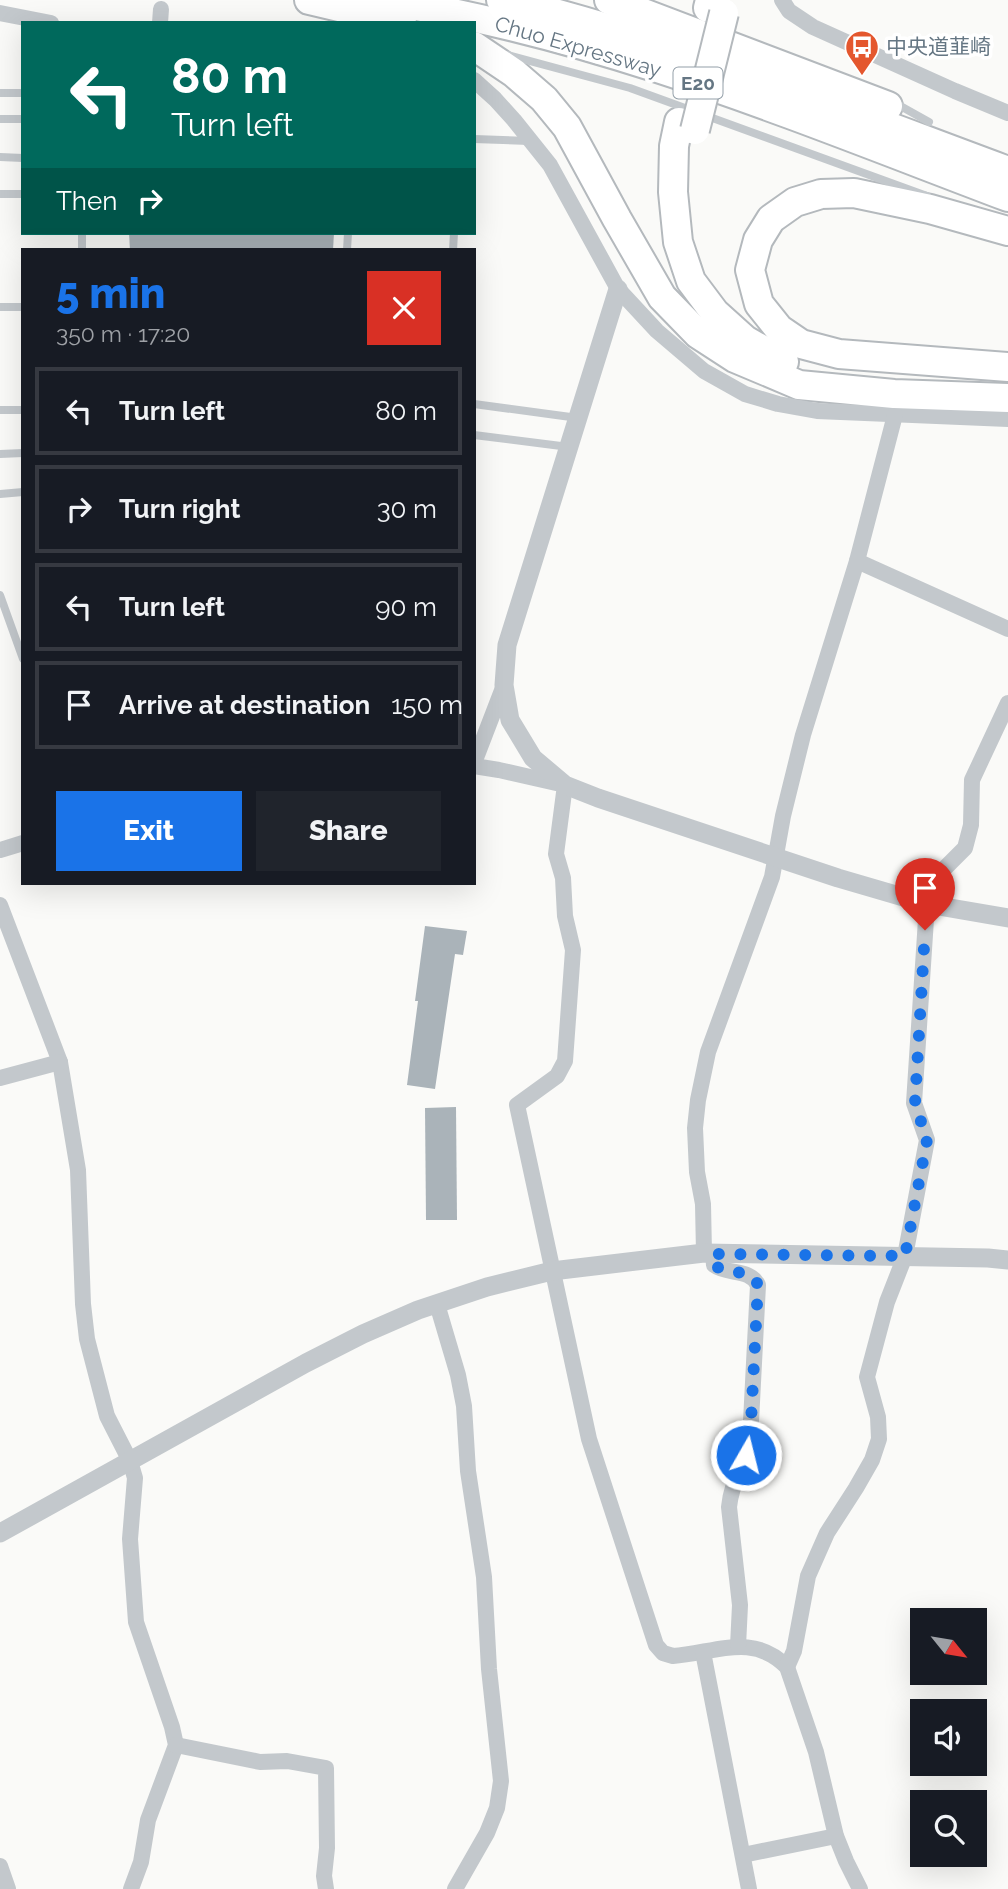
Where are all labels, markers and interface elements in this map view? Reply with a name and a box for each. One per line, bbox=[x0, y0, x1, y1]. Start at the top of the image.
street label: Chuo Expressway bbox=[492, 11, 664, 82]
bus stop icon: 中央道韮崎 bbox=[843, 28, 881, 77]
place label: 中央道韮崎 bbox=[886, 34, 991, 59]
text: 80 m bbox=[171, 47, 288, 104]
icon: left bbox=[56, 49, 147, 140]
road number: E20 bbox=[674, 68, 722, 99]
text: Turn left bbox=[171, 106, 293, 143]
icon: right bbox=[131, 182, 169, 220]
text: Then bbox=[56, 186, 117, 216]
text: 5 min bbox=[56, 269, 166, 318]
button: close bbox=[367, 271, 441, 345]
text: 350 m · 17:20 bbox=[56, 320, 190, 347]
icon: left bbox=[60, 392, 98, 430]
text: Turn left bbox=[119, 396, 225, 426]
text: 80 m bbox=[375, 396, 437, 426]
icon: right bbox=[60, 490, 98, 528]
text: Turn right bbox=[119, 494, 240, 524]
text: 30 m bbox=[377, 494, 437, 524]
icon: left bbox=[60, 588, 98, 626]
text: Turn left bbox=[119, 592, 225, 622]
text: 90 m bbox=[375, 592, 437, 622]
icon: arrive bbox=[60, 686, 98, 724]
text: Arrive at destination bbox=[119, 690, 370, 720]
text: 150 m bbox=[391, 690, 463, 720]
button: Exit bbox=[56, 791, 242, 871]
button: Share bbox=[256, 791, 441, 871]
pin bbox=[895, 858, 955, 930]
icon: arrive bbox=[906, 869, 944, 907]
position arrow bbox=[709, 1418, 783, 1492]
north arrow bbox=[910, 1608, 987, 1685]
map controls bbox=[910, 1608, 987, 1867]
button: sound bbox=[910, 1699, 987, 1776]
button: search bbox=[910, 1790, 987, 1867]

